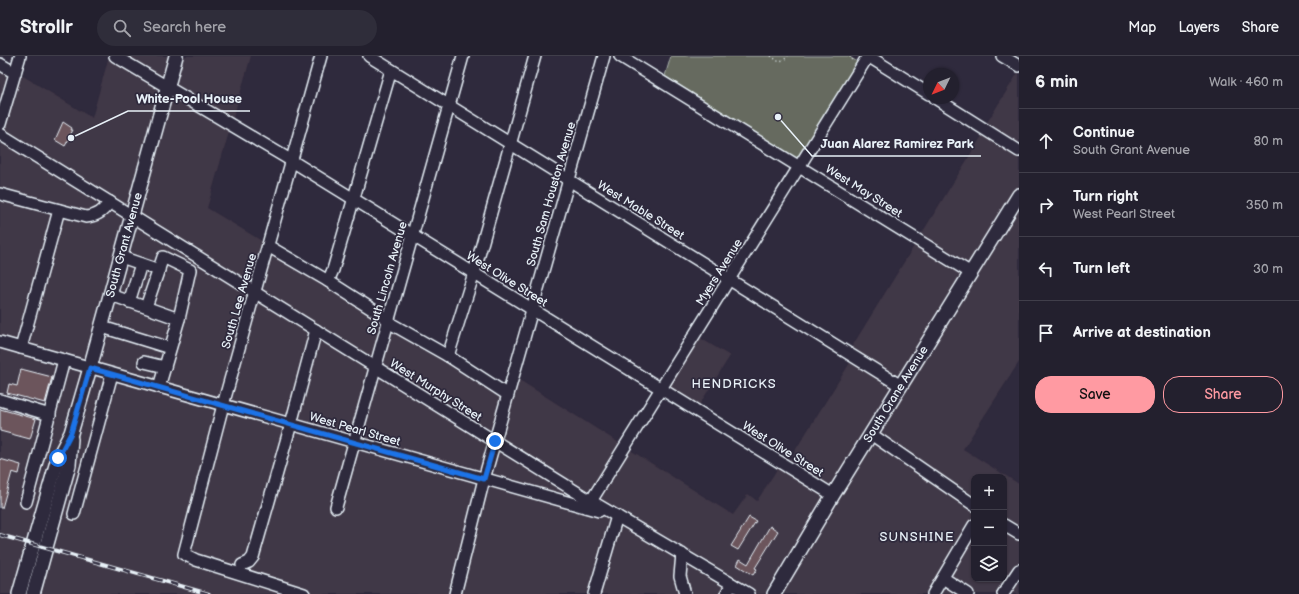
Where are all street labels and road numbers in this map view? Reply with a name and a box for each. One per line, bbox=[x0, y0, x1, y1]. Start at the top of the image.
street label: South Sam Houston Avenue bbox=[524, 120, 579, 268]
street label: West May Street bbox=[822, 162, 905, 221]
street label: West Mable Street bbox=[594, 178, 687, 243]
street label: South Grant Avenue bbox=[103, 191, 146, 299]
street label: South Lincoln Avenue bbox=[364, 220, 411, 336]
street label: Myers Avenue bbox=[693, 236, 746, 308]
street label: West Olive Street bbox=[463, 248, 550, 311]
street label: South Lee Avenue bbox=[219, 252, 260, 351]
street label: South Crane Avenue bbox=[860, 343, 932, 446]
street label: West Murphy Street bbox=[387, 356, 485, 425]
street label: West Pearl Street bbox=[308, 409, 402, 450]
street label: West Olive Street bbox=[739, 418, 826, 481]

